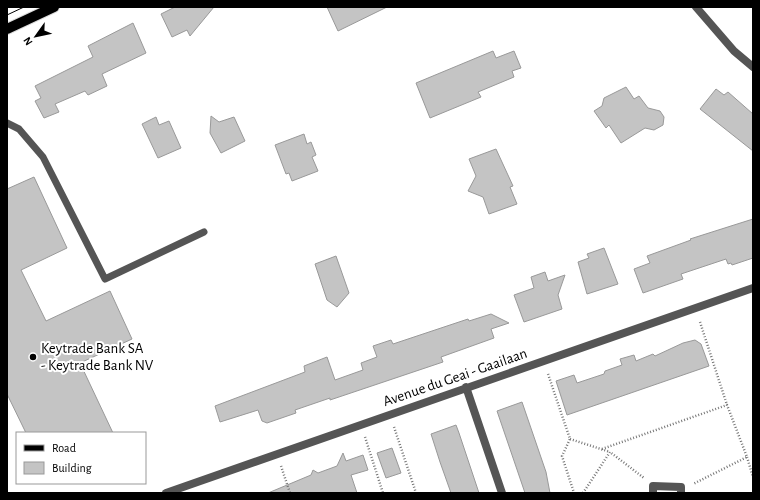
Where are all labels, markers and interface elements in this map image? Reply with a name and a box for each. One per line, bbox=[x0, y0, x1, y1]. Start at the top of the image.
north arrow bbox=[16, 16, 56, 56]
text: N bbox=[21, 35, 35, 47]
place label: Keytrade Bank SA - Keytrade Bank NV bbox=[41, 341, 154, 373]
street label: Avenue du Geai - Gaailaan bbox=[381, 346, 529, 409]
marker: Keytrade Bank SA - Keytrade Bank NV bbox=[28, 352, 38, 362]
legend bbox=[16, 432, 146, 484]
text: Road bbox=[52, 442, 76, 454]
text: Building bbox=[52, 462, 92, 474]

